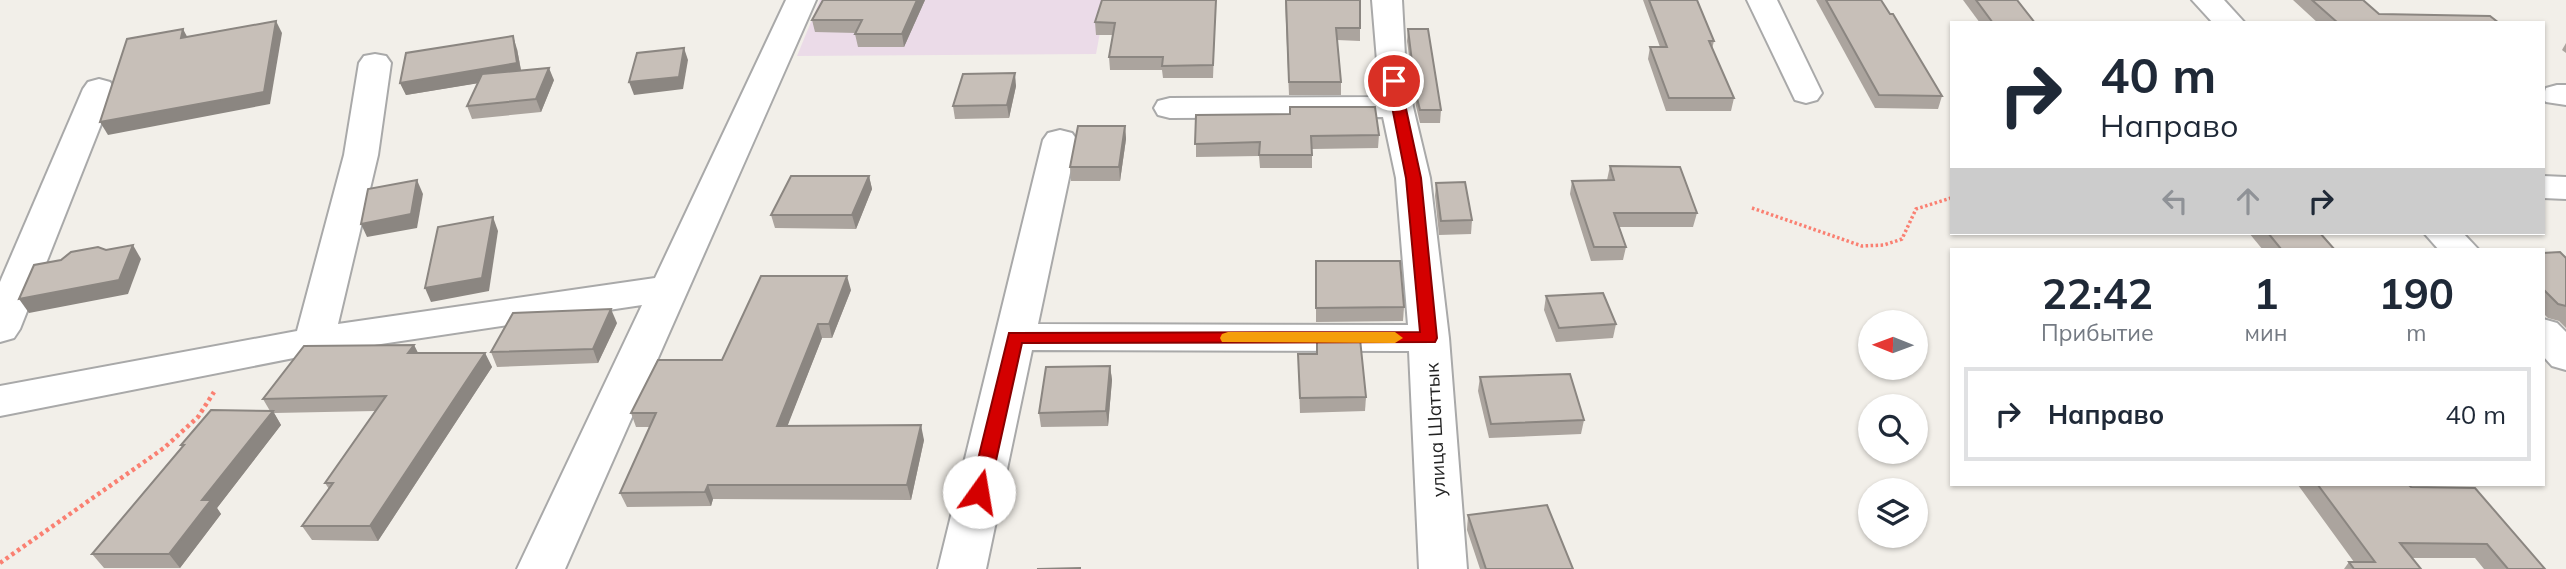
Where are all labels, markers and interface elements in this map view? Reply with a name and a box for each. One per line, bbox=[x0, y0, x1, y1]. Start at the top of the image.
text: 40 m bbox=[2100, 44, 2216, 105]
icon: right bbox=[1985, 49, 2076, 140]
pin bbox=[1364, 51, 1424, 111]
icon: arrive bbox=[1375, 62, 1413, 100]
text: Направо bbox=[2100, 105, 2239, 145]
icon: left bbox=[2156, 182, 2194, 220]
icon: ahead bbox=[2229, 182, 2267, 220]
icon: right bbox=[2302, 182, 2340, 220]
text: 22:42 bbox=[2042, 267, 2153, 320]
text: 1 bbox=[2253, 267, 2279, 320]
text: 190 bbox=[2378, 267, 2454, 320]
north arrow bbox=[1858, 310, 1928, 380]
map controls bbox=[1858, 310, 1928, 548]
text: Прибытие bbox=[2041, 318, 2154, 347]
text: мин bbox=[2245, 318, 2288, 347]
text: m bbox=[2406, 318, 2426, 347]
street label: улица Шаттык bbox=[1419, 362, 1450, 498]
button: search bbox=[1858, 394, 1928, 464]
icon: right bbox=[1989, 395, 2027, 433]
text: Направо bbox=[2048, 398, 2164, 431]
text: 40 m bbox=[2445, 398, 2506, 431]
position arrow bbox=[942, 455, 1016, 529]
button: layers bbox=[1858, 478, 1928, 548]

